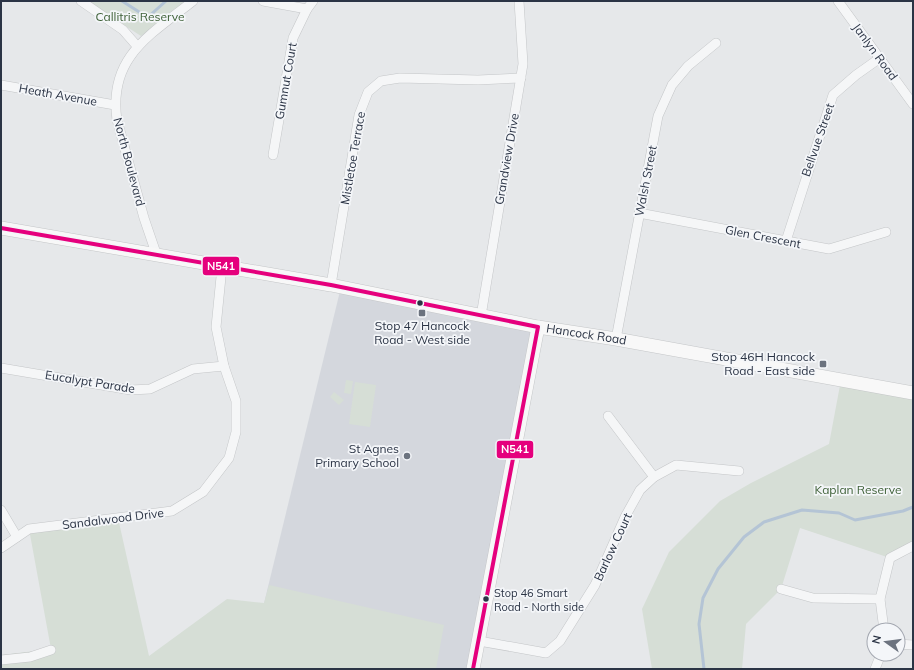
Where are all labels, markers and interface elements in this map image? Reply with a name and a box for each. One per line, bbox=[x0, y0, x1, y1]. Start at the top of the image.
park label: Callitris Reserve bbox=[96, 9, 184, 24]
street label: Janlyn Road bbox=[850, 20, 901, 83]
street label: Gumnut Court bbox=[271, 41, 300, 121]
street label: Heath Avenue bbox=[18, 80, 98, 109]
street label: Bellvue Street bbox=[798, 101, 837, 178]
street label: Mistletoe Terrace bbox=[337, 110, 368, 206]
street label: Grandview Drive bbox=[491, 112, 522, 206]
street label: North Boulevard bbox=[110, 116, 149, 208]
street label: Walsh Street bbox=[631, 144, 660, 218]
street label: Glen Crescent bbox=[724, 222, 802, 251]
line badge: N541 bbox=[202, 256, 240, 276]
text: N541 bbox=[207, 259, 235, 273]
unlabelled marker bbox=[415, 298, 425, 308]
marker: Stop 47 Hancock Road - West side bbox=[417, 308, 427, 318]
place label: Stop 47 Hancock Road - West side bbox=[374, 318, 470, 347]
street label: Hancock Road bbox=[545, 320, 628, 348]
place label: Stop 46H Hancock Road - East side bbox=[711, 349, 816, 378]
marker: Stop 46H Hancock Road - East side bbox=[818, 359, 828, 369]
street label: Eucalypt Parade bbox=[44, 367, 136, 396]
line badge: N541 bbox=[496, 440, 534, 459]
place label: St Agnes Primary School bbox=[315, 441, 399, 470]
text: N541 bbox=[501, 442, 529, 456]
marker: St Agnes Primary School bbox=[402, 451, 412, 461]
park label: Kaplan Reserve bbox=[815, 482, 901, 497]
street label: Sandalwood Drive bbox=[61, 505, 165, 532]
street label: Barlow Court bbox=[590, 510, 635, 583]
place label: Stop 46 Smart Road - North side bbox=[494, 586, 584, 614]
marker: Stop 46 Smart Road - North side bbox=[481, 594, 491, 604]
north arrow bbox=[866, 622, 906, 662]
text: N bbox=[868, 634, 884, 645]

